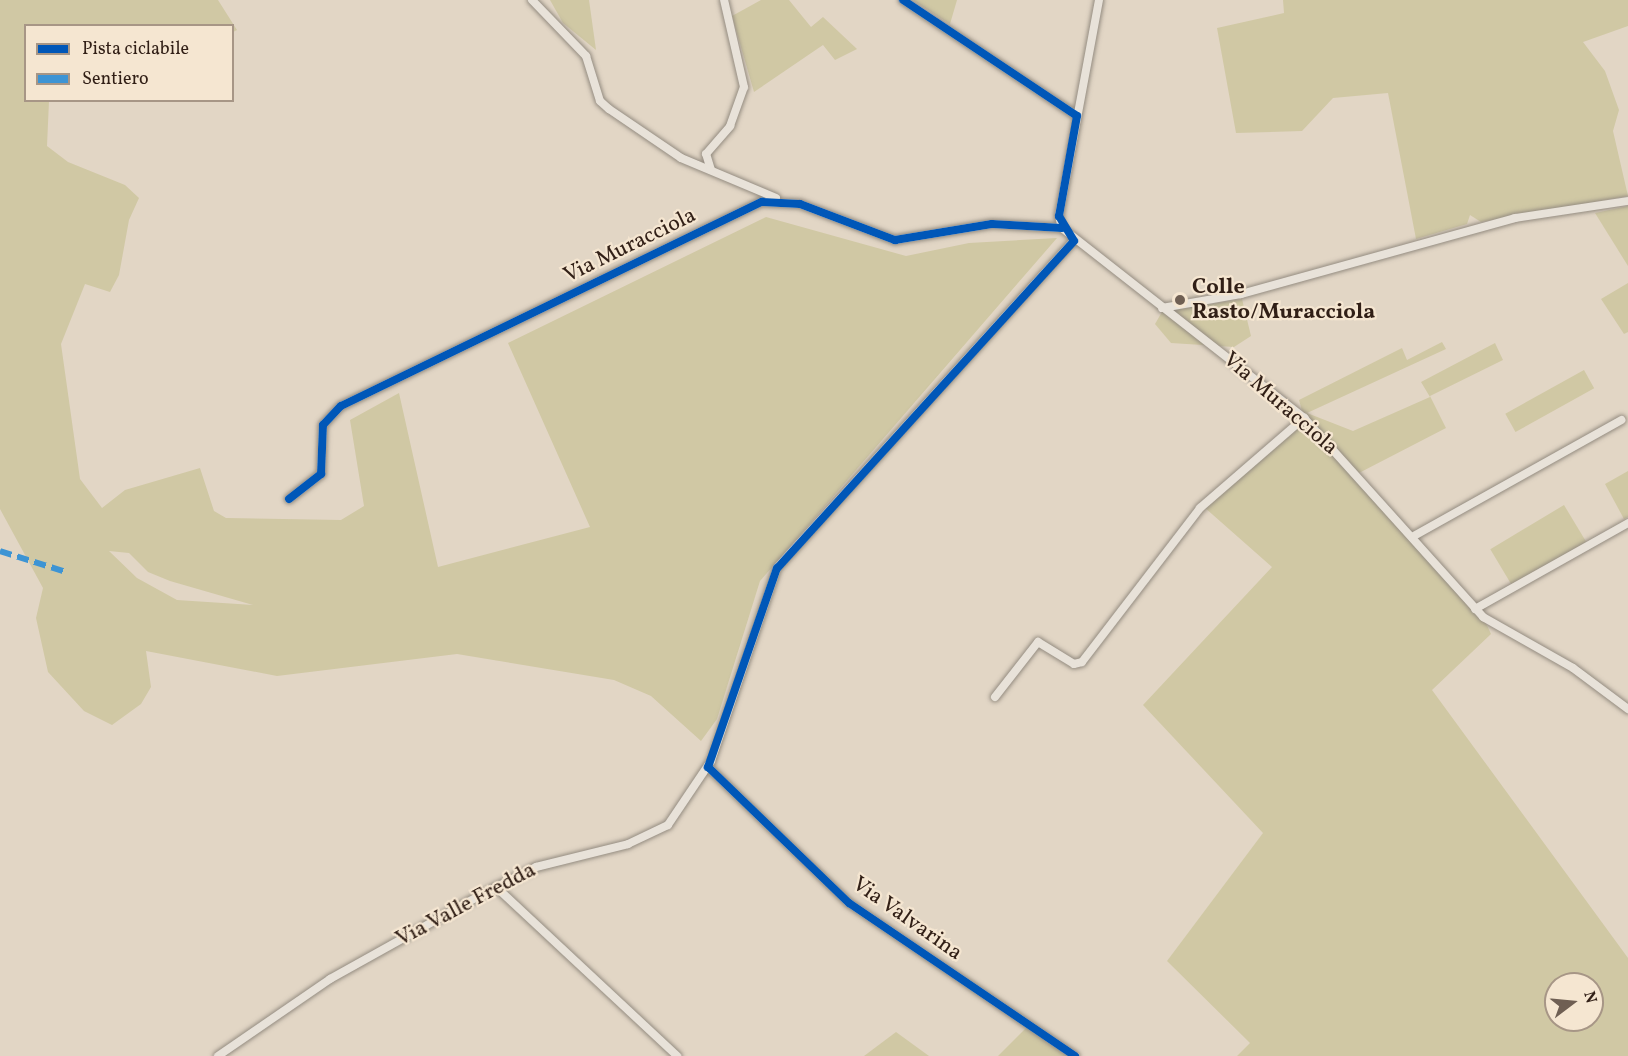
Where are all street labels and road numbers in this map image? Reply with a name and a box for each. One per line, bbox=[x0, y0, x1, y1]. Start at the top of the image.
street label: Via Muracciola bbox=[560, 203, 700, 289]
street label: Via Muracciola bbox=[1217, 347, 1343, 461]
street label: Via Valle Fredda bbox=[391, 857, 541, 953]
street label: Via Valvarina bbox=[847, 871, 967, 967]

